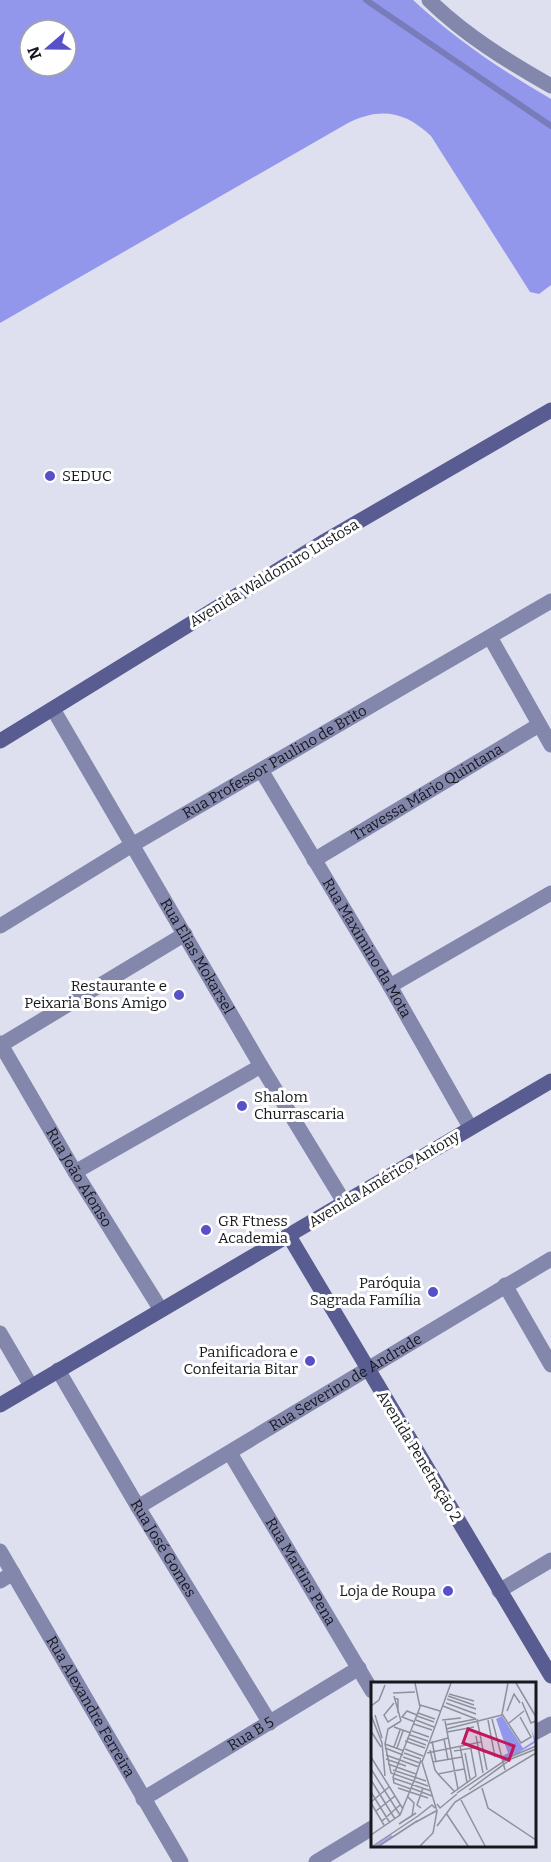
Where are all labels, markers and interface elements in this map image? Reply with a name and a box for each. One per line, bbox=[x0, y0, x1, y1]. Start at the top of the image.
north arrow bbox=[18, 18, 78, 78]
text: N bbox=[23, 44, 45, 62]
place label: SEDUC bbox=[62, 467, 112, 485]
marker: SEDUC bbox=[43, 469, 57, 483]
street label: Avenida Waldomiro Lustosa bbox=[186, 515, 362, 631]
street label: Rua Professor Paulino de Brito bbox=[179, 701, 370, 823]
street label: Travessa Mário Quintana bbox=[348, 740, 506, 844]
street label: Rua Maximino da Mota bbox=[319, 875, 415, 1021]
street label: Rua Elias Mokarsel bbox=[156, 895, 238, 1017]
place label: Restaurante e Peixaria Bons Amigo bbox=[24, 977, 167, 1012]
marker: Restaurante e Peixaria Bons Amigo bbox=[172, 988, 186, 1002]
place label: Shalom Churrascaria bbox=[254, 1088, 344, 1123]
marker: Shalom Churrascaria bbox=[235, 1099, 249, 1113]
street label: Rua João Afonso bbox=[42, 1125, 116, 1230]
street label: Avenida Américo Antony bbox=[305, 1127, 463, 1231]
place label: GR Ftness Academia bbox=[218, 1212, 288, 1247]
marker: GR Ftness Academia bbox=[199, 1223, 213, 1237]
place label: Paróquia Sagrada Família bbox=[310, 1274, 421, 1309]
marker: Paróquia Sagrada Família bbox=[426, 1285, 440, 1299]
street label: Rua Severino de Andrade bbox=[266, 1330, 425, 1435]
place label: Panificadora e Confeitaria Bitar bbox=[184, 1343, 298, 1378]
marker: Panificadora e Confeitaria Bitar bbox=[303, 1354, 317, 1368]
street label: Avenida Penetração 2 bbox=[373, 1387, 465, 1525]
street label: Rua José Gomes bbox=[127, 1496, 200, 1600]
street label: Rua Martins Pena bbox=[262, 1514, 340, 1629]
place label: Loja de Roupa bbox=[339, 1582, 436, 1600]
marker: Loja de Roupa bbox=[441, 1584, 455, 1598]
street label: Rua Alexandre Ferreira bbox=[42, 1633, 139, 1780]
inset map bbox=[371, 1682, 536, 1847]
street label: Rua B 5 bbox=[224, 1713, 277, 1755]

